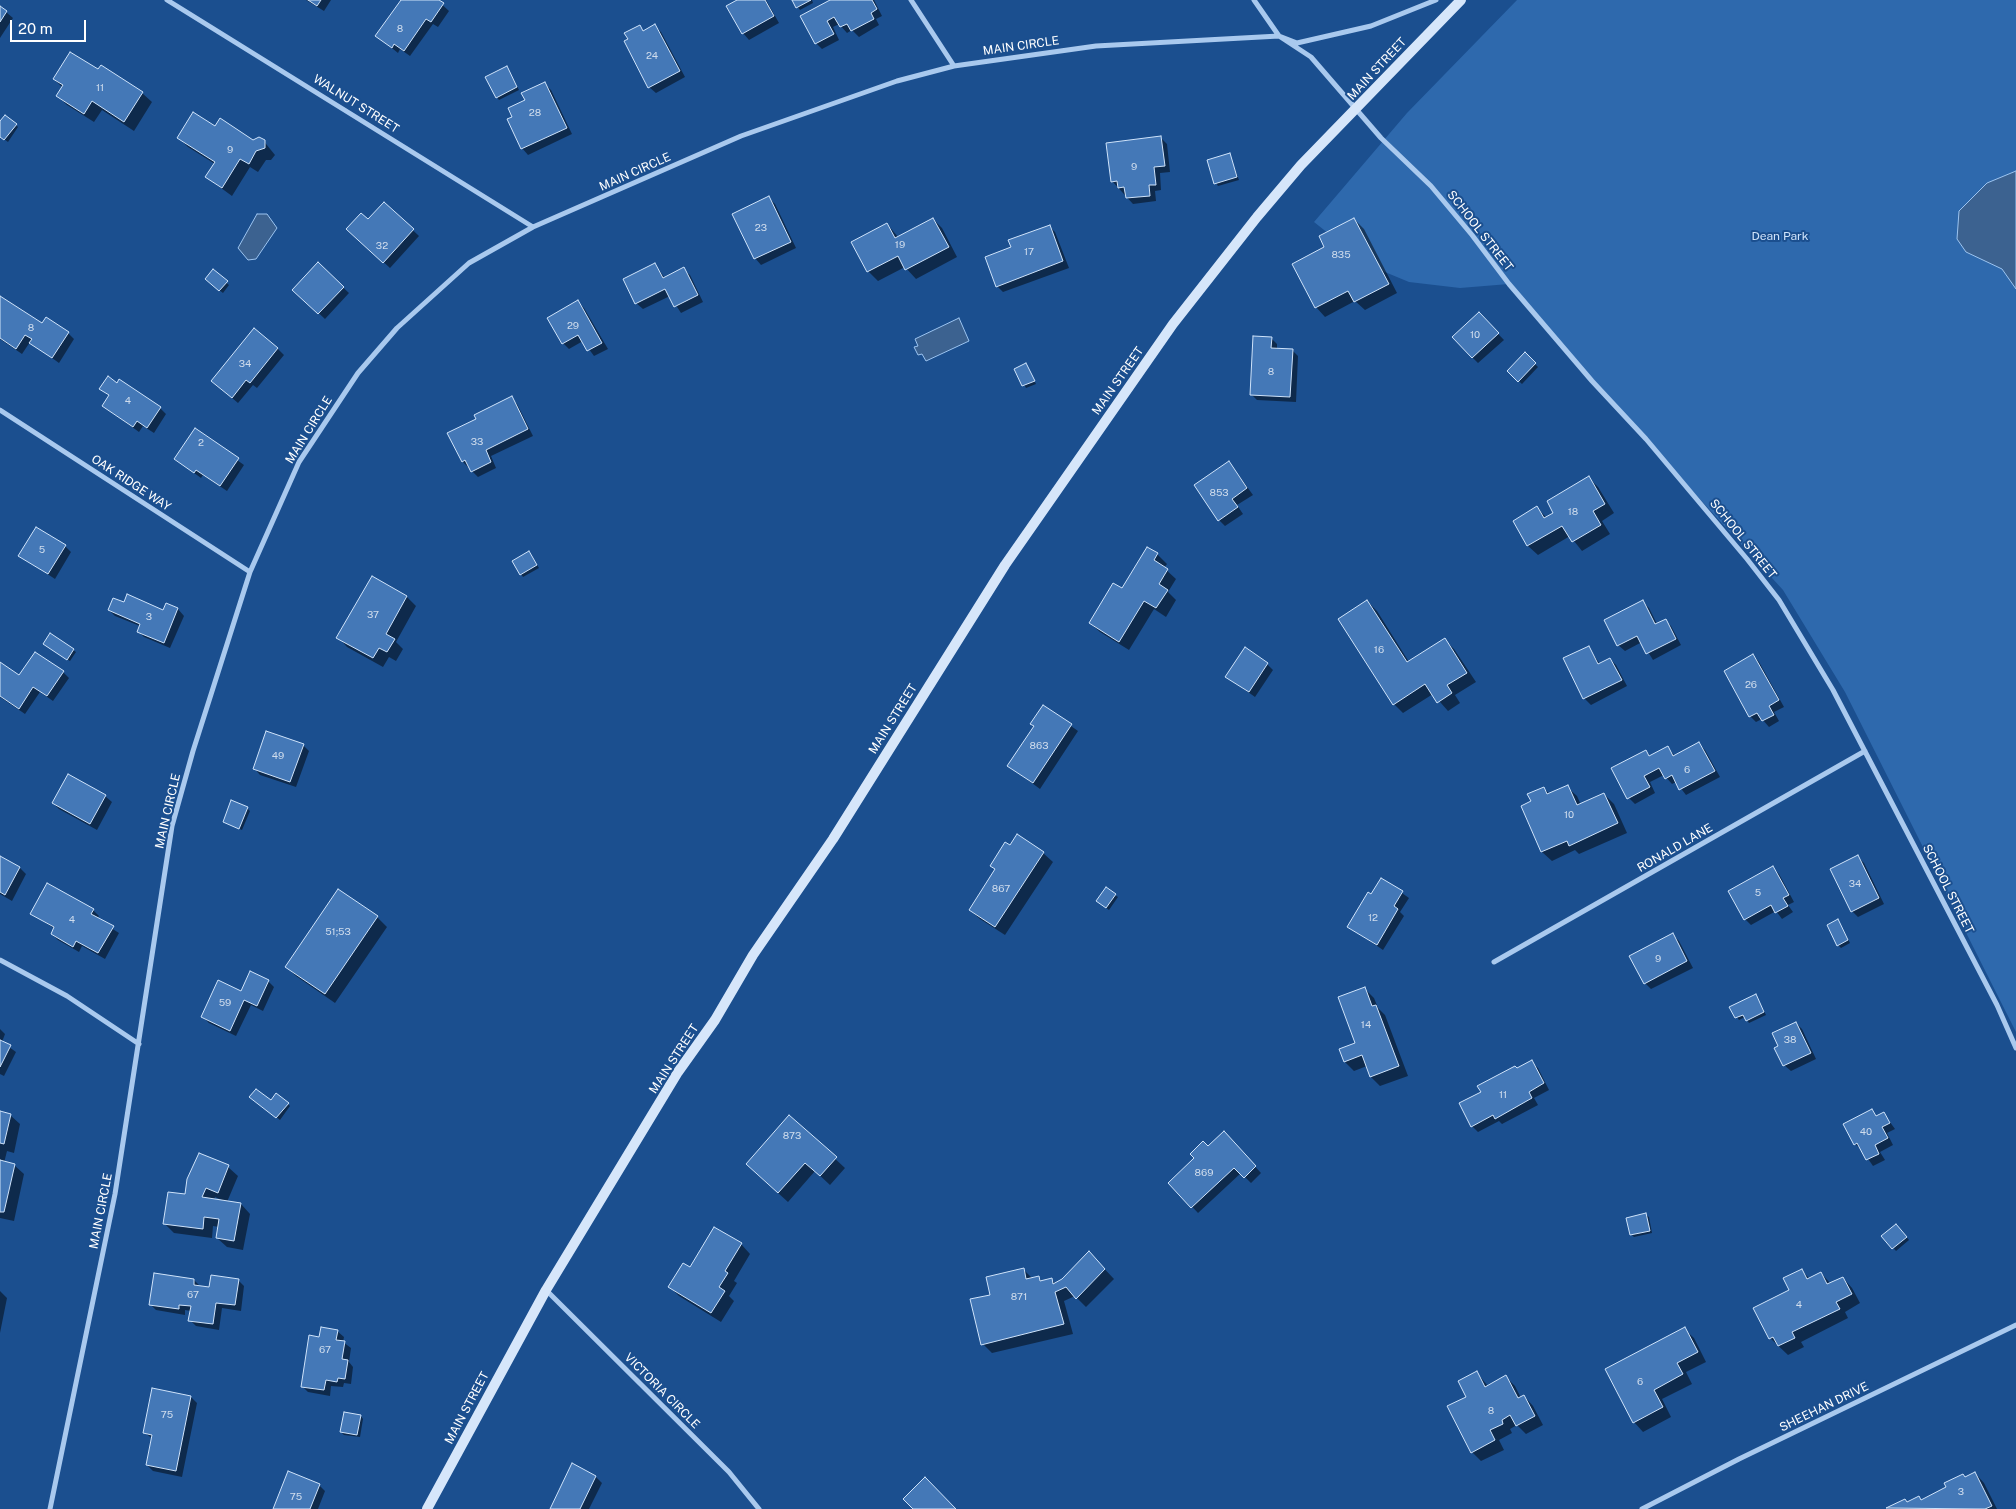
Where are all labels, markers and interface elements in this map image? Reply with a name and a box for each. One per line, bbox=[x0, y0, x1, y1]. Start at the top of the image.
scale bar bbox=[12, 10, 89, 42]
text: 20 m bbox=[18, 20, 53, 37]
house number: 8 bbox=[397, 23, 403, 35]
street label: MAIN CIRCLE bbox=[982, 34, 1060, 58]
street label: MAIN STREET bbox=[1344, 35, 1410, 103]
house number: 24 bbox=[646, 50, 658, 62]
street label: WALNUT STREET bbox=[310, 72, 402, 136]
house number: 11 bbox=[96, 82, 104, 94]
house number: 28 bbox=[529, 107, 541, 119]
house number: 9 bbox=[227, 144, 233, 156]
street label: MAIN CIRCLE bbox=[597, 150, 673, 194]
house number: 9 bbox=[1131, 161, 1137, 173]
street label: SCHOOL STREET bbox=[1444, 188, 1516, 274]
house number: 23 bbox=[755, 222, 767, 234]
park label: Dean Park bbox=[1751, 229, 1809, 243]
house number: 19 bbox=[895, 239, 905, 251]
house number: 32 bbox=[376, 240, 388, 252]
house number: 17 bbox=[1024, 246, 1034, 258]
house number: 835 bbox=[1331, 249, 1351, 261]
house number: 29 bbox=[567, 320, 579, 332]
house number: 8 bbox=[28, 322, 34, 334]
house number: 10 bbox=[1470, 329, 1480, 341]
street label: MAIN STREET bbox=[1089, 344, 1147, 418]
house number: 34 bbox=[239, 358, 251, 370]
house number: 8 bbox=[1268, 366, 1274, 378]
street label: MAIN CIRCLE bbox=[283, 394, 335, 466]
house number: 4 bbox=[125, 395, 131, 407]
house number: 33 bbox=[471, 436, 483, 448]
house number: 2 bbox=[198, 437, 204, 449]
street label: OAK RIDGE WAY bbox=[89, 452, 173, 514]
house number: 853 bbox=[1209, 487, 1229, 499]
street label: SCHOOL STREET bbox=[1707, 496, 1779, 582]
house number: 18 bbox=[1568, 506, 1578, 518]
house number: 5 bbox=[39, 544, 45, 556]
house number: 37 bbox=[367, 609, 379, 621]
house number: 3 bbox=[146, 611, 152, 623]
house number: 16 bbox=[1374, 644, 1384, 656]
house number: 26 bbox=[1745, 679, 1757, 691]
street label: MAIN STREET bbox=[866, 681, 920, 757]
house number: 863 bbox=[1030, 740, 1048, 752]
house number: 49 bbox=[272, 750, 284, 762]
house number: 6 bbox=[1684, 764, 1690, 776]
street label: MAIN CIRCLE bbox=[152, 772, 184, 850]
house number: 10 bbox=[1564, 809, 1574, 821]
street label: RONALD LANE bbox=[1635, 821, 1715, 875]
street label: SCHOOL STREET bbox=[1919, 842, 1977, 936]
house number: 34 bbox=[1849, 878, 1861, 890]
house number: 867 bbox=[992, 883, 1010, 895]
house number: 5 bbox=[1755, 887, 1761, 899]
house number: 12 bbox=[1368, 912, 1378, 924]
house number: 4 bbox=[69, 914, 75, 926]
house number: 51;53 bbox=[325, 926, 351, 938]
house number: 9 bbox=[1655, 953, 1661, 965]
house number: 59 bbox=[219, 997, 231, 1009]
house number: 14 bbox=[1361, 1019, 1371, 1031]
street label: MAIN STREET bbox=[646, 1022, 702, 1096]
house number: 38 bbox=[1784, 1034, 1796, 1046]
house number: 11 bbox=[1499, 1089, 1507, 1101]
house number: 40 bbox=[1860, 1126, 1872, 1138]
house number: 873 bbox=[783, 1130, 801, 1142]
house number: 869 bbox=[1195, 1167, 1213, 1179]
street label: MAIN CIRCLE bbox=[87, 1172, 115, 1250]
house number: 67 bbox=[187, 1289, 199, 1301]
house number: 871 bbox=[1011, 1291, 1027, 1303]
house number: 4 bbox=[1796, 1299, 1802, 1311]
house number: 67 bbox=[319, 1344, 331, 1356]
street label: VICTORIA CIRCLE bbox=[621, 1350, 703, 1432]
street label: MAIN STREET bbox=[442, 1369, 492, 1447]
house number: 6 bbox=[1637, 1376, 1643, 1388]
street label: SHEEHAN DRIVE bbox=[1777, 1379, 1871, 1435]
house number: 8 bbox=[1488, 1405, 1494, 1417]
house number: 75 bbox=[161, 1409, 173, 1421]
house number: 3 bbox=[1958, 1486, 1964, 1498]
house number: 75 bbox=[290, 1491, 302, 1503]

